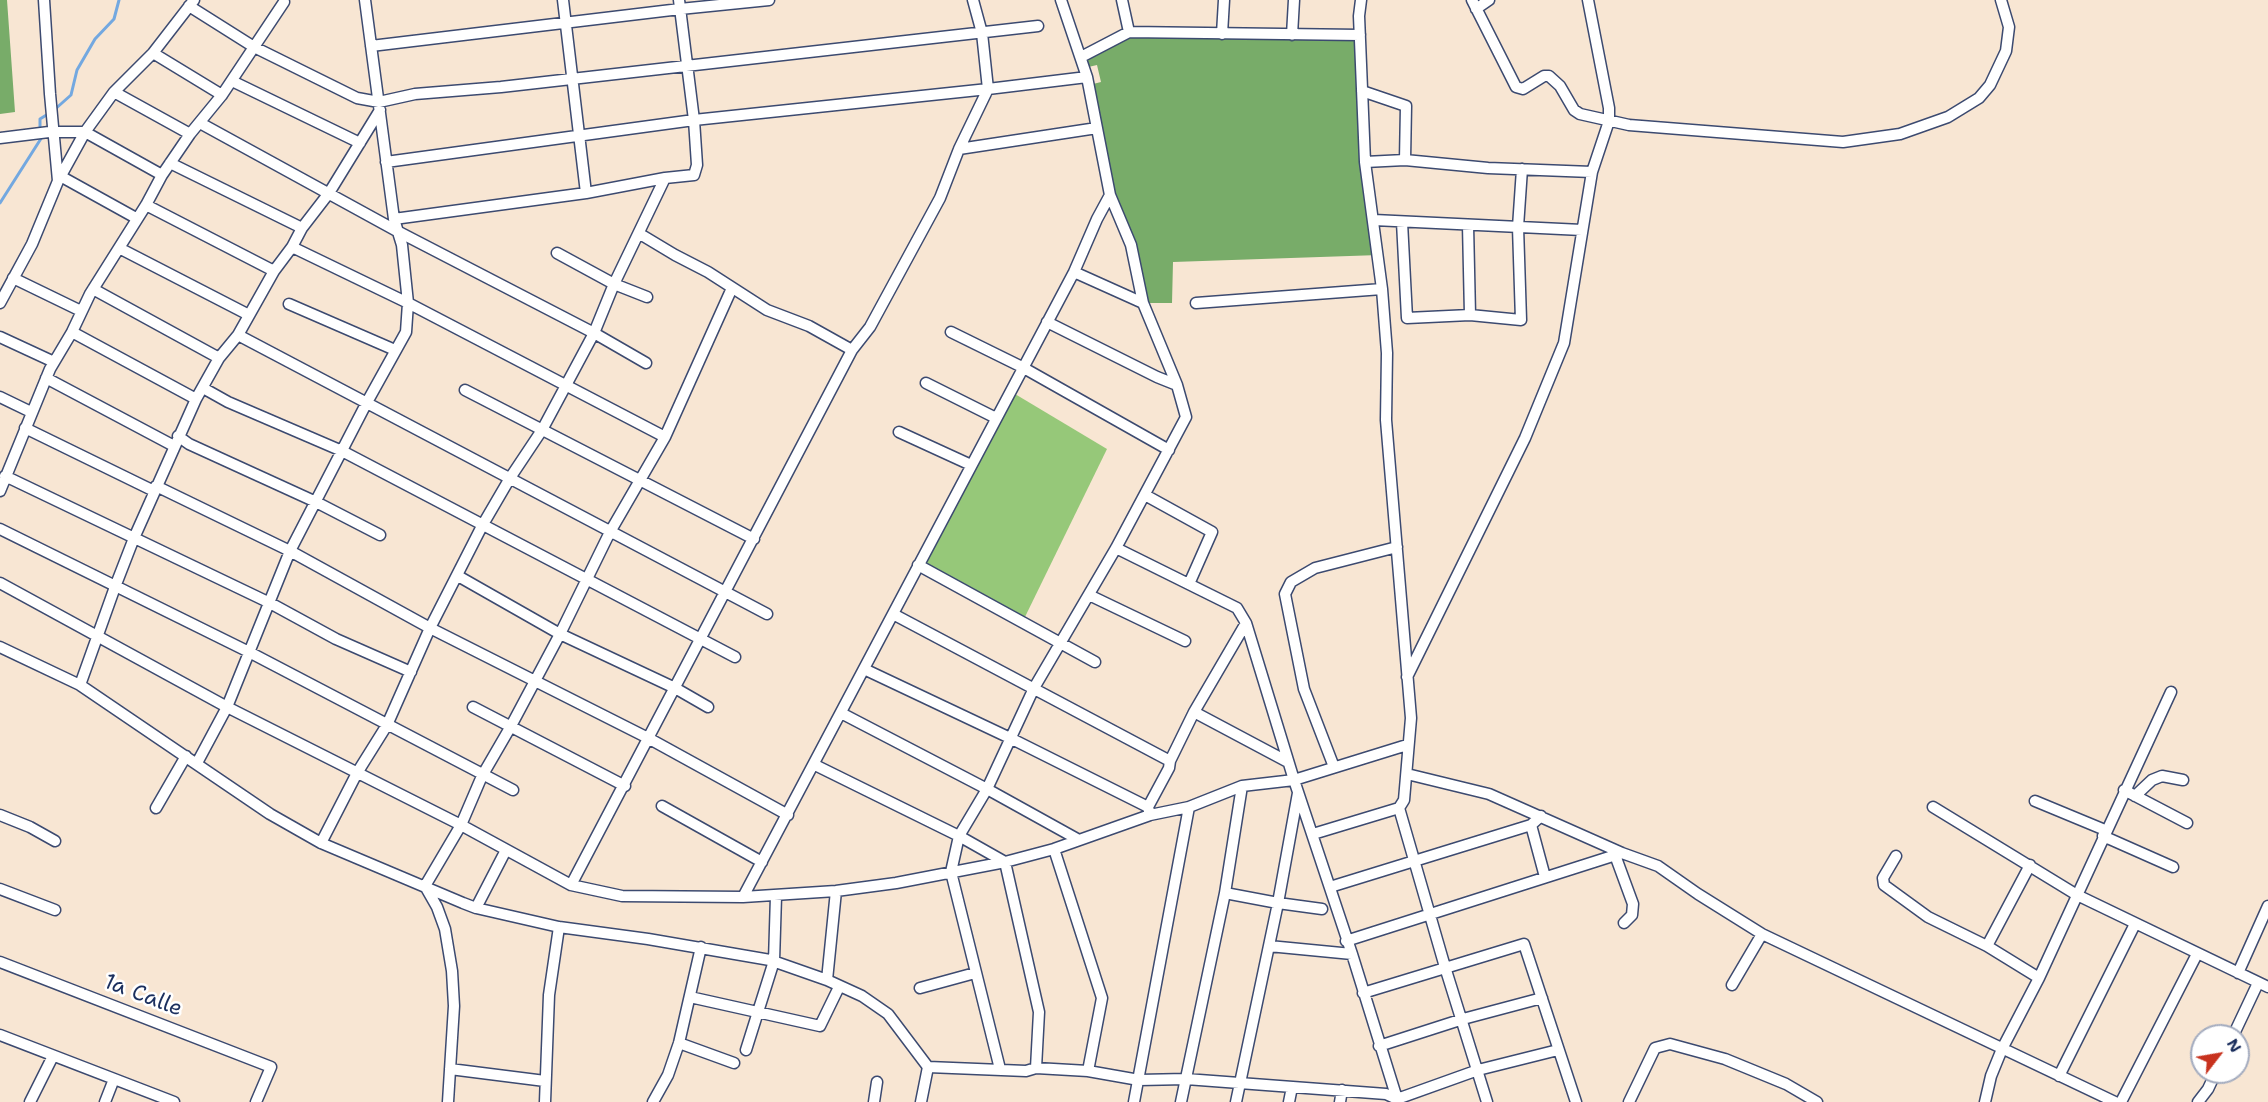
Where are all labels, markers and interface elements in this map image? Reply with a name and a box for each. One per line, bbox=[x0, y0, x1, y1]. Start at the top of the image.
street label: 1a Calle bbox=[100, 969, 186, 1023]
north arrow bbox=[2190, 1024, 2250, 1084]
text: N bbox=[2222, 1035, 2246, 1056]

